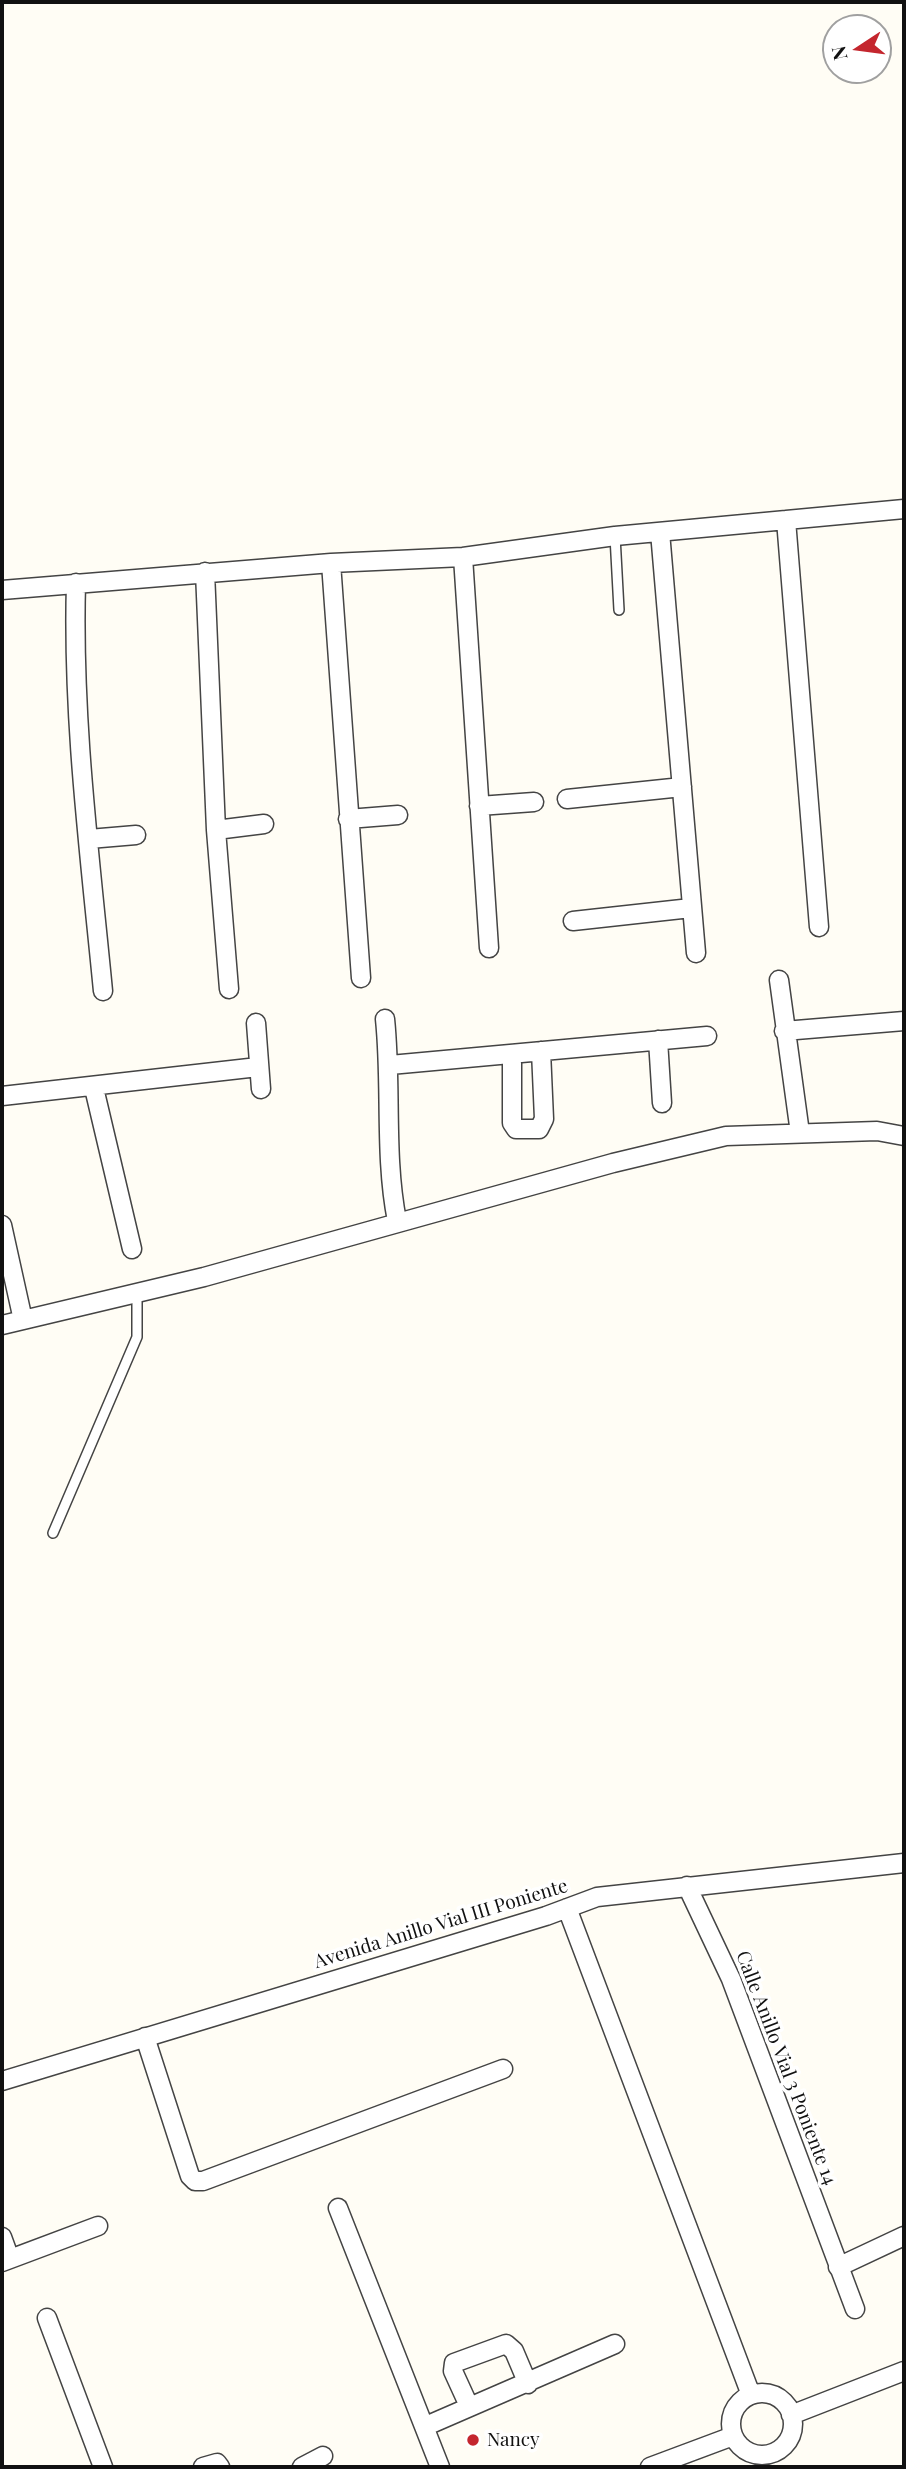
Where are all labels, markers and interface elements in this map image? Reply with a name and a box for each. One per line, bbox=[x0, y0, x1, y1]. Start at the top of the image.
north arrow bbox=[822, 14, 892, 84]
text: N bbox=[824, 44, 853, 63]
street label: Avenida Anillo Vial III Poniente bbox=[312, 1875, 570, 1973]
street label: Calle Anillo Vial 3 Poniente 14 bbox=[731, 1948, 841, 2188]
place label: Nancy bbox=[487, 2429, 540, 2451]
marker: Nancy bbox=[465, 2432, 481, 2448]

